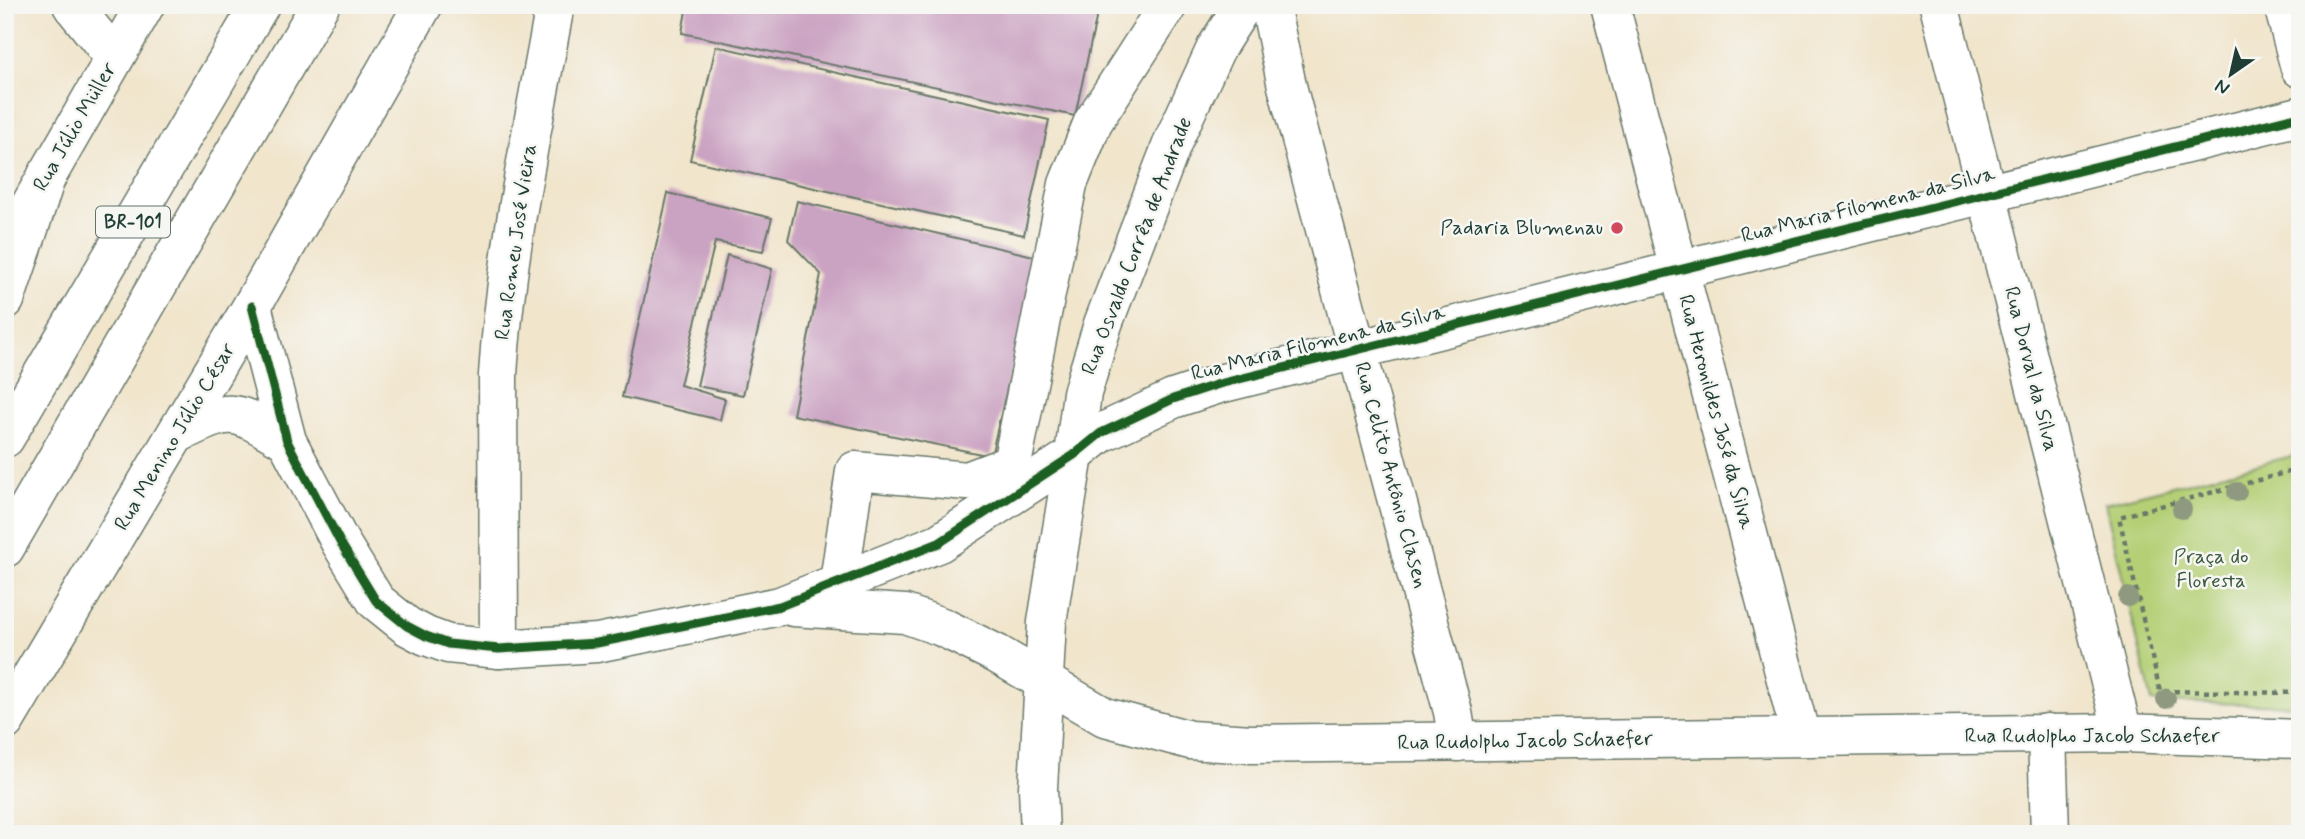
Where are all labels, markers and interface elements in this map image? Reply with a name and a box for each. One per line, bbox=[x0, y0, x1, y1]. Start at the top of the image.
north arrow bbox=[2196, 38, 2266, 108]
street label: Rua Júlio Müller bbox=[27, 57, 123, 197]
text: N bbox=[2210, 73, 2235, 101]
street label: Rua Osvaldo Corrêa de Andrade bbox=[1075, 113, 1199, 379]
street label: Rua Romeu José Vieira bbox=[488, 142, 544, 342]
street label: Rua Maria Filomena da Silva bbox=[1738, 160, 1998, 250]
road number: BR-101 bbox=[96, 206, 170, 238]
place label: Padaria Blumenau bbox=[1440, 214, 1603, 242]
marker: Padaria Blumenau bbox=[1609, 220, 1625, 236]
street label: Rua Dorval da Silva bbox=[1997, 284, 2065, 454]
street label: Rua Heronildes José da Silva bbox=[1671, 292, 1761, 533]
street label: Rua Maria Filomena da Silva bbox=[1188, 298, 1448, 388]
street label: Rua Menino Júlio César bbox=[108, 338, 242, 536]
street label: Rua Celito Antônio Clasen bbox=[1347, 359, 1435, 591]
park label: Praça do Floresta bbox=[2173, 543, 2249, 595]
street label: Rua Rudolpho Jacob Schaefer bbox=[1964, 722, 2220, 750]
street label: Rua Rudolpho Jacob Schaefer bbox=[1397, 725, 1653, 757]

